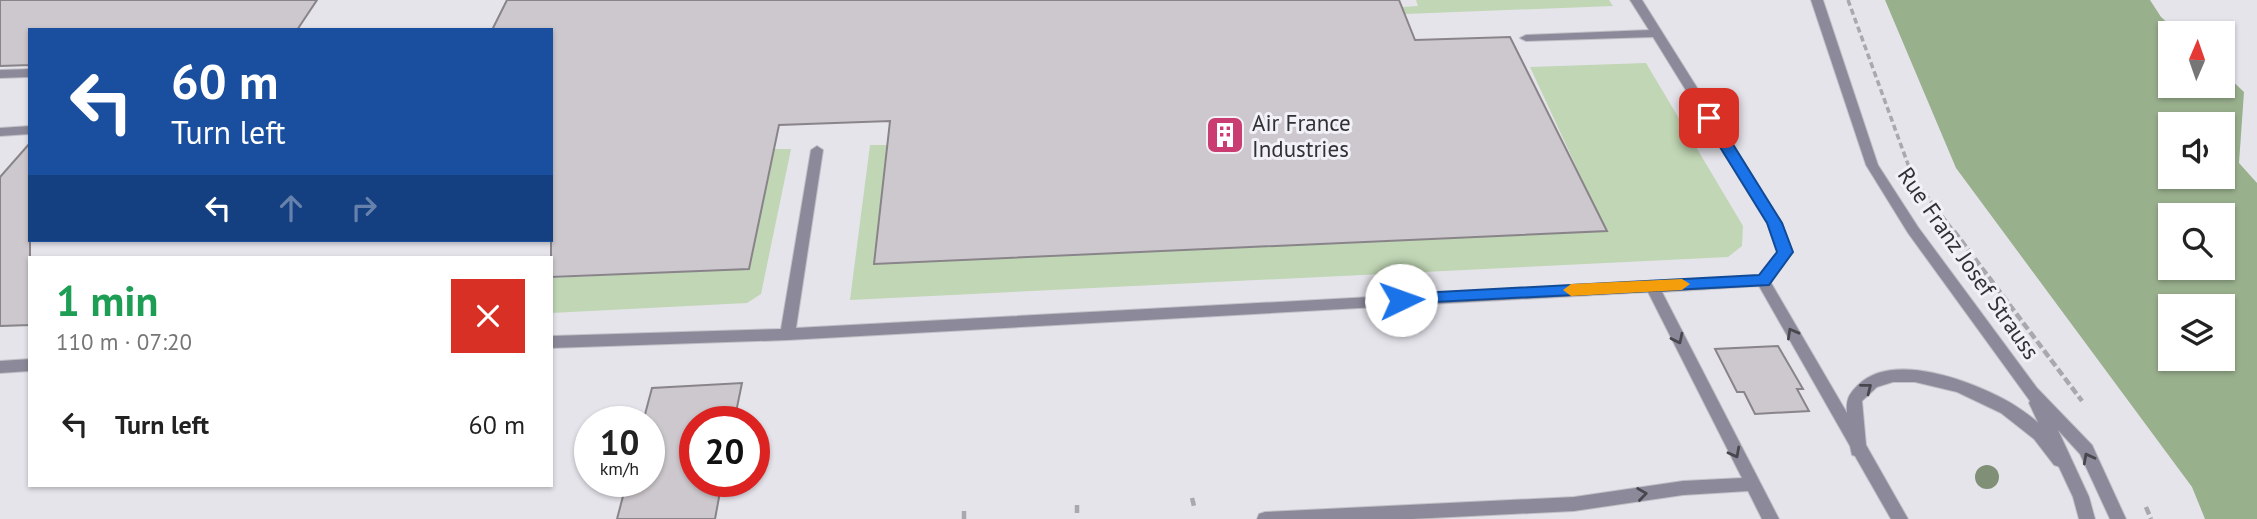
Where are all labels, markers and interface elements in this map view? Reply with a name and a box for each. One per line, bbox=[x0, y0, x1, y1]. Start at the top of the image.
north arrow bbox=[2158, 21, 2235, 98]
map controls bbox=[2158, 21, 2235, 371]
text: 60 m bbox=[171, 49, 278, 113]
icon: left bbox=[56, 56, 147, 147]
pin bbox=[1679, 88, 1739, 148]
icon: arrive bbox=[1690, 99, 1728, 137]
place label: Air France Industries bbox=[1252, 108, 1351, 163]
text: Turn left bbox=[171, 111, 286, 153]
button: sound bbox=[2158, 112, 2235, 189]
building icon: Air France Industries bbox=[1204, 114, 1246, 156]
street label: Rue Franz Josef Strauss bbox=[1892, 161, 2046, 365]
icon: left bbox=[199, 189, 237, 227]
icon: ahead bbox=[272, 189, 310, 227]
icon: right bbox=[345, 189, 383, 227]
button: search bbox=[2158, 203, 2235, 280]
position arrow bbox=[1364, 263, 1438, 337]
text: 1 min bbox=[56, 273, 158, 328]
button: close bbox=[451, 279, 525, 353]
button: layers bbox=[2158, 294, 2235, 371]
text: 110 m · 07:20 bbox=[56, 327, 192, 356]
one-way arrow bbox=[1787, 328, 1800, 341]
one-way arrow bbox=[1669, 332, 1683, 344]
one-way arrow bbox=[1860, 384, 1872, 397]
icon: left bbox=[56, 405, 94, 443]
speed limit sign: 20 bbox=[679, 406, 770, 497]
text: Turn left bbox=[115, 408, 209, 441]
text: 60 m bbox=[469, 408, 525, 441]
text: 10 bbox=[600, 419, 639, 465]
one-way arrow bbox=[1727, 445, 1741, 458]
one-way arrow bbox=[2083, 452, 2097, 465]
text: km/h bbox=[600, 457, 639, 480]
one-way arrow bbox=[1636, 487, 1648, 502]

